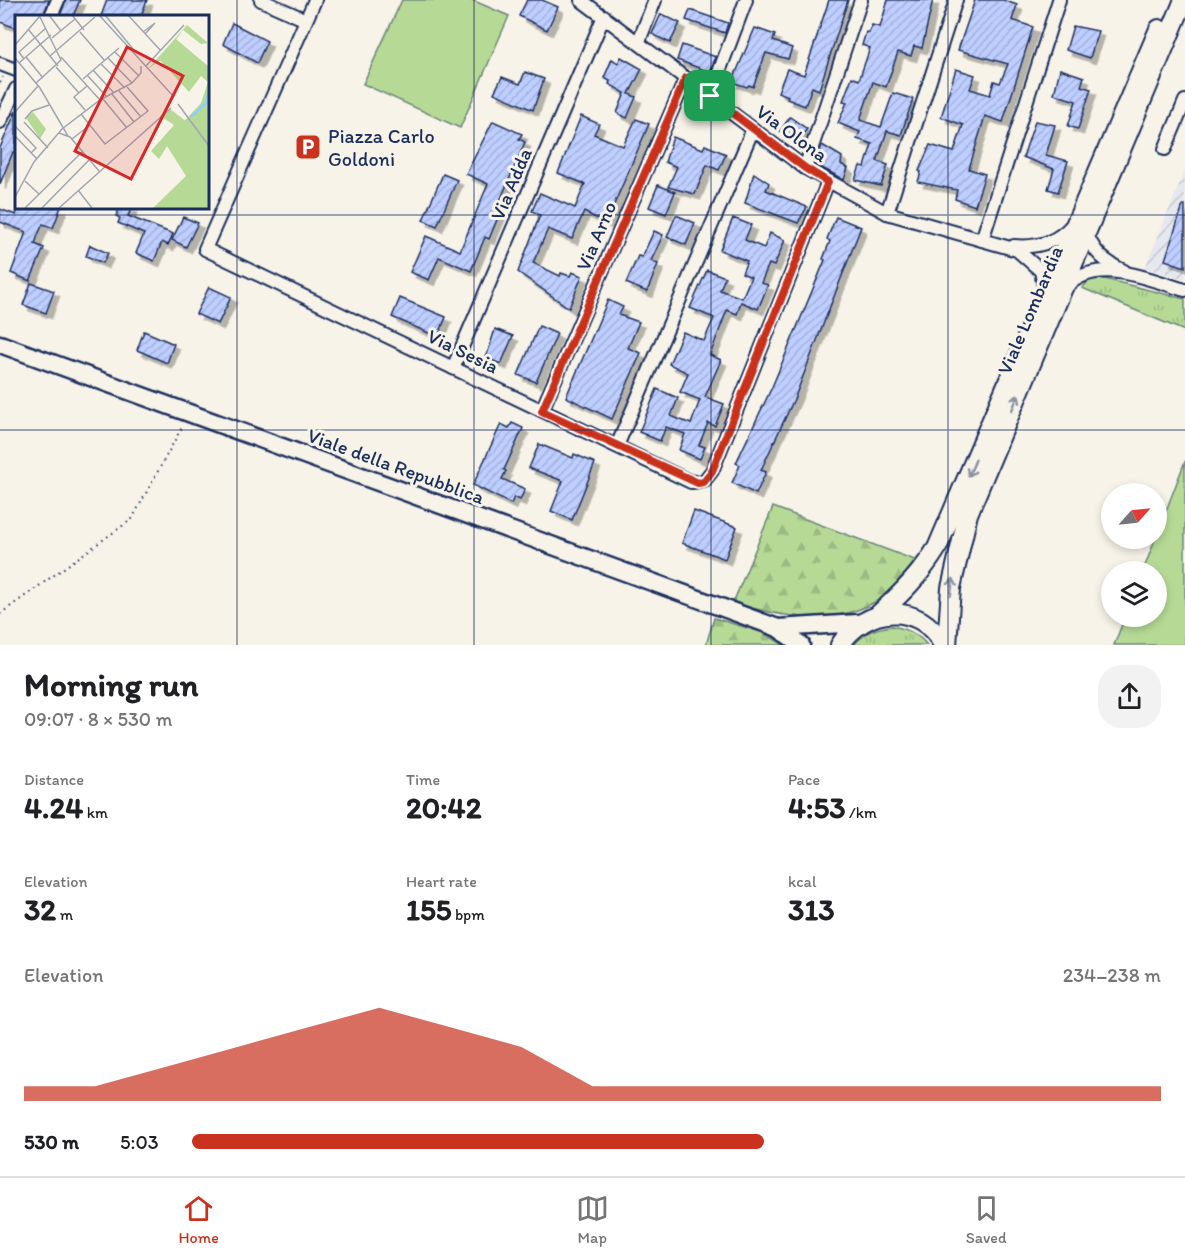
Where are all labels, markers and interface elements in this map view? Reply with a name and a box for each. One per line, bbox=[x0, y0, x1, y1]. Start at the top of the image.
inset map bbox=[15, 15, 208, 208]
pin bbox=[684, 70, 735, 121]
icon: arrive bbox=[693, 79, 726, 112]
street label: Via Olona bbox=[752, 99, 833, 167]
place label: Piazza Carlo Goldoni bbox=[328, 124, 435, 171]
parking icon: Piazza Carlo Goldoni bbox=[293, 132, 323, 162]
street label: Via Adda bbox=[485, 144, 537, 224]
street label: Via Arno bbox=[571, 198, 621, 274]
street label: Viale Lombardia bbox=[992, 242, 1068, 378]
street label: Via Sesia bbox=[424, 324, 503, 379]
one-way arrow bbox=[1010, 394, 1021, 412]
street label: Viale della Repubblica bbox=[304, 423, 488, 509]
one-way arrow bbox=[966, 459, 977, 477]
north arrow bbox=[1101, 483, 1167, 549]
map controls bbox=[1101, 483, 1167, 627]
button: layers bbox=[1101, 561, 1167, 627]
one-way arrow bbox=[947, 577, 958, 597]
text: Morning run bbox=[24, 665, 199, 704]
button: share bbox=[1098, 665, 1161, 728]
text: 09:07 · 8 × 530 m bbox=[24, 707, 173, 731]
text: Distance bbox=[24, 770, 84, 789]
text: Time bbox=[406, 770, 440, 789]
text: Pace bbox=[788, 770, 820, 789]
text: 4.24 bbox=[24, 789, 83, 826]
text: 20:42 bbox=[406, 789, 481, 826]
text: 4:53 bbox=[788, 789, 845, 826]
text: km bbox=[83, 803, 108, 822]
text: /km bbox=[845, 803, 877, 822]
text: Elevation bbox=[24, 872, 88, 891]
text: Heart rate bbox=[406, 872, 477, 891]
text: kcal bbox=[788, 872, 816, 891]
text: 32 bbox=[24, 891, 56, 928]
text: 155 bbox=[406, 891, 451, 928]
text: 313 bbox=[788, 891, 835, 928]
text: m bbox=[56, 905, 73, 924]
text: bpm bbox=[451, 905, 485, 924]
text: Elevation bbox=[24, 963, 103, 987]
text: 234–238 m bbox=[1063, 963, 1161, 987]
text: 530 m bbox=[24, 1130, 79, 1154]
text: 5:03 bbox=[120, 1130, 159, 1154]
tab: Home bbox=[178, 1192, 219, 1247]
tab: Map bbox=[576, 1192, 609, 1247]
tab: Saved bbox=[966, 1192, 1007, 1247]

